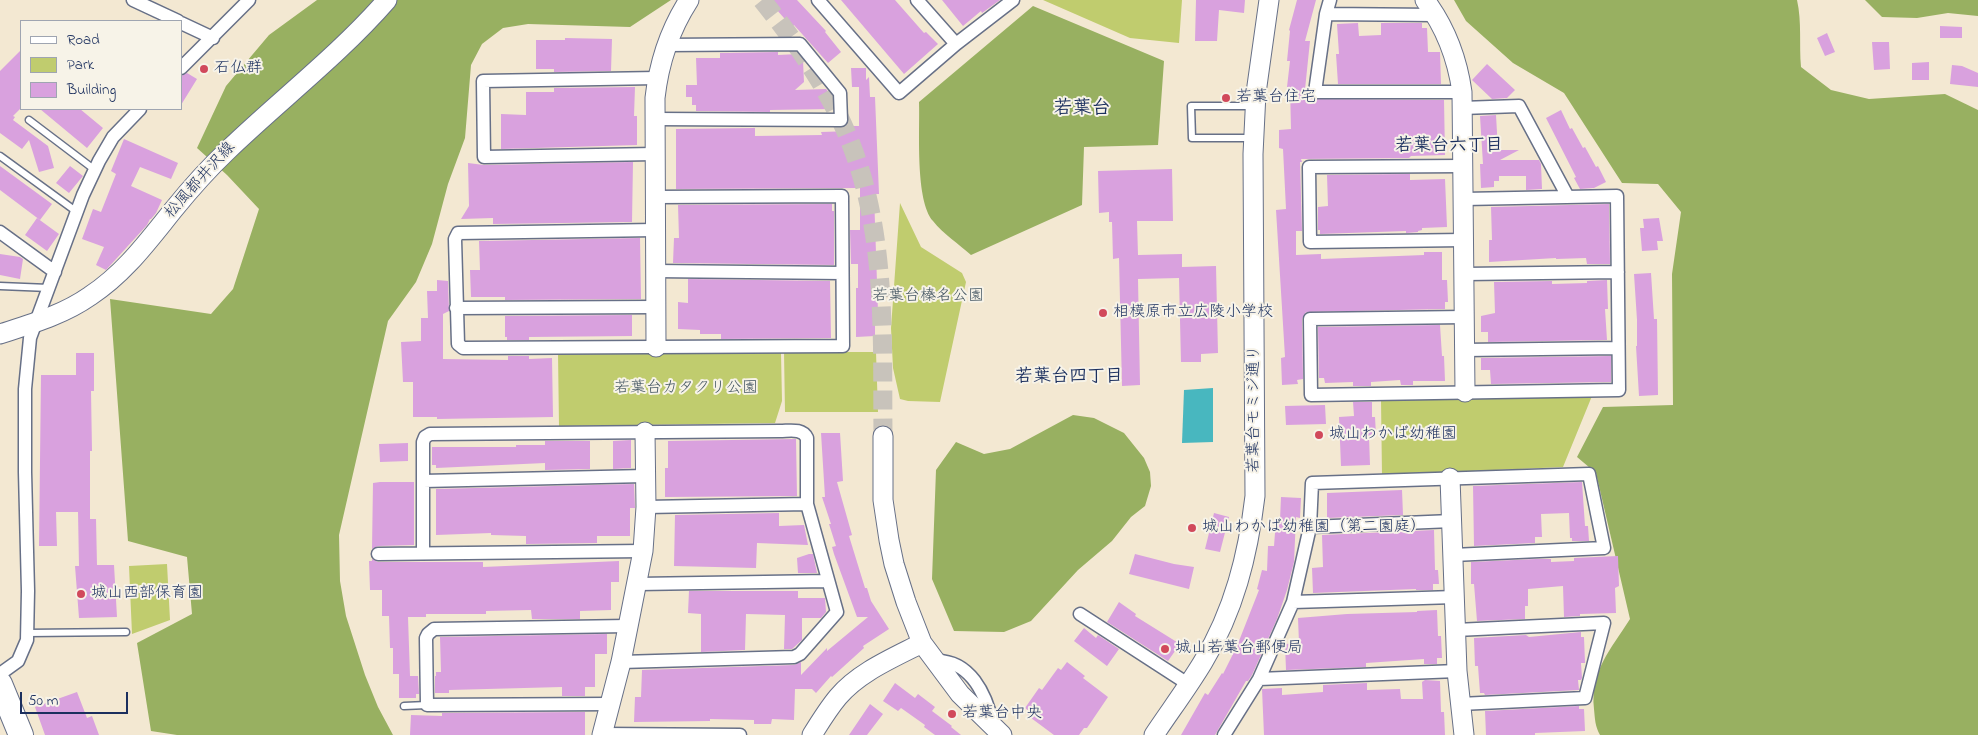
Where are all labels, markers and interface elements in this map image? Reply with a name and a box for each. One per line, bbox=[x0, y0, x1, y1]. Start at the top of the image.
legend bbox=[20, 20, 182, 110]
text: Road bbox=[67, 29, 100, 51]
text: Park bbox=[67, 54, 94, 76]
place label: 石仏群 bbox=[214, 59, 262, 79]
marker: 石仏群 bbox=[198, 63, 210, 75]
text: Building bbox=[67, 79, 116, 101]
place label: 若葉台住宅 bbox=[1236, 88, 1316, 108]
marker: 若葉台住宅 bbox=[1220, 92, 1232, 104]
district label: 若葉台 bbox=[1054, 99, 1110, 121]
district label: 若葉台六丁目 bbox=[1395, 136, 1503, 158]
street label: 松風都井沢線 bbox=[162, 139, 240, 223]
park label: 若葉台榛名公園 bbox=[872, 287, 984, 307]
place label: 相模原市立広陵小学校 bbox=[1113, 303, 1273, 323]
marker: 相模原市立広陵小学校 bbox=[1097, 307, 1109, 319]
street label: 若葉台モミジ通り bbox=[1245, 345, 1265, 473]
district label: 若葉台四丁目 bbox=[1015, 367, 1123, 389]
park label: 若葉台カタクリ公園 bbox=[614, 379, 758, 399]
place label: 城山わかば幼稚園 bbox=[1329, 425, 1457, 445]
marker: 城山わかば幼稚園 bbox=[1313, 429, 1325, 441]
place label: 城山わかば幼稚園（第二園庭） bbox=[1202, 518, 1426, 538]
marker: 城山わかば幼稚園（第二園庭） bbox=[1186, 522, 1198, 534]
place label: 城山西部保育園 bbox=[91, 584, 203, 604]
marker: 城山西部保育園 bbox=[75, 588, 87, 600]
place label: 城山若葉台郵便局 bbox=[1175, 639, 1303, 659]
marker: 城山若葉台郵便局 bbox=[1159, 643, 1171, 655]
scale bar bbox=[22, 682, 130, 714]
text: 50 m bbox=[28, 690, 58, 712]
place label: 若葉台中央 bbox=[962, 704, 1042, 724]
marker: 若葉台中央 bbox=[946, 708, 958, 720]

